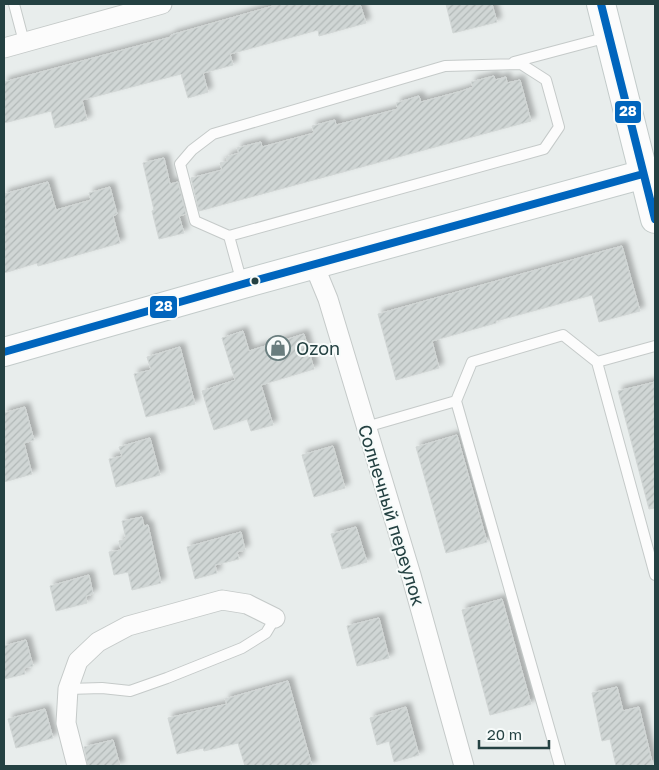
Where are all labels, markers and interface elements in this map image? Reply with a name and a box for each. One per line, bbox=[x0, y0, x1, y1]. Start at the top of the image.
line badge: 28 bbox=[614, 100, 642, 124]
text: 28 bbox=[619, 102, 637, 119]
unlabelled marker bbox=[250, 276, 260, 286]
line badge: 28 bbox=[149, 295, 178, 319]
text: 28 bbox=[155, 297, 173, 314]
shop icon: Ozon bbox=[265, 335, 291, 361]
place label: Ozon bbox=[296, 337, 340, 359]
street label: Солнечный переулок bbox=[354, 422, 430, 608]
scale bar bbox=[479, 718, 549, 750]
text: 20 m bbox=[487, 725, 522, 743]

